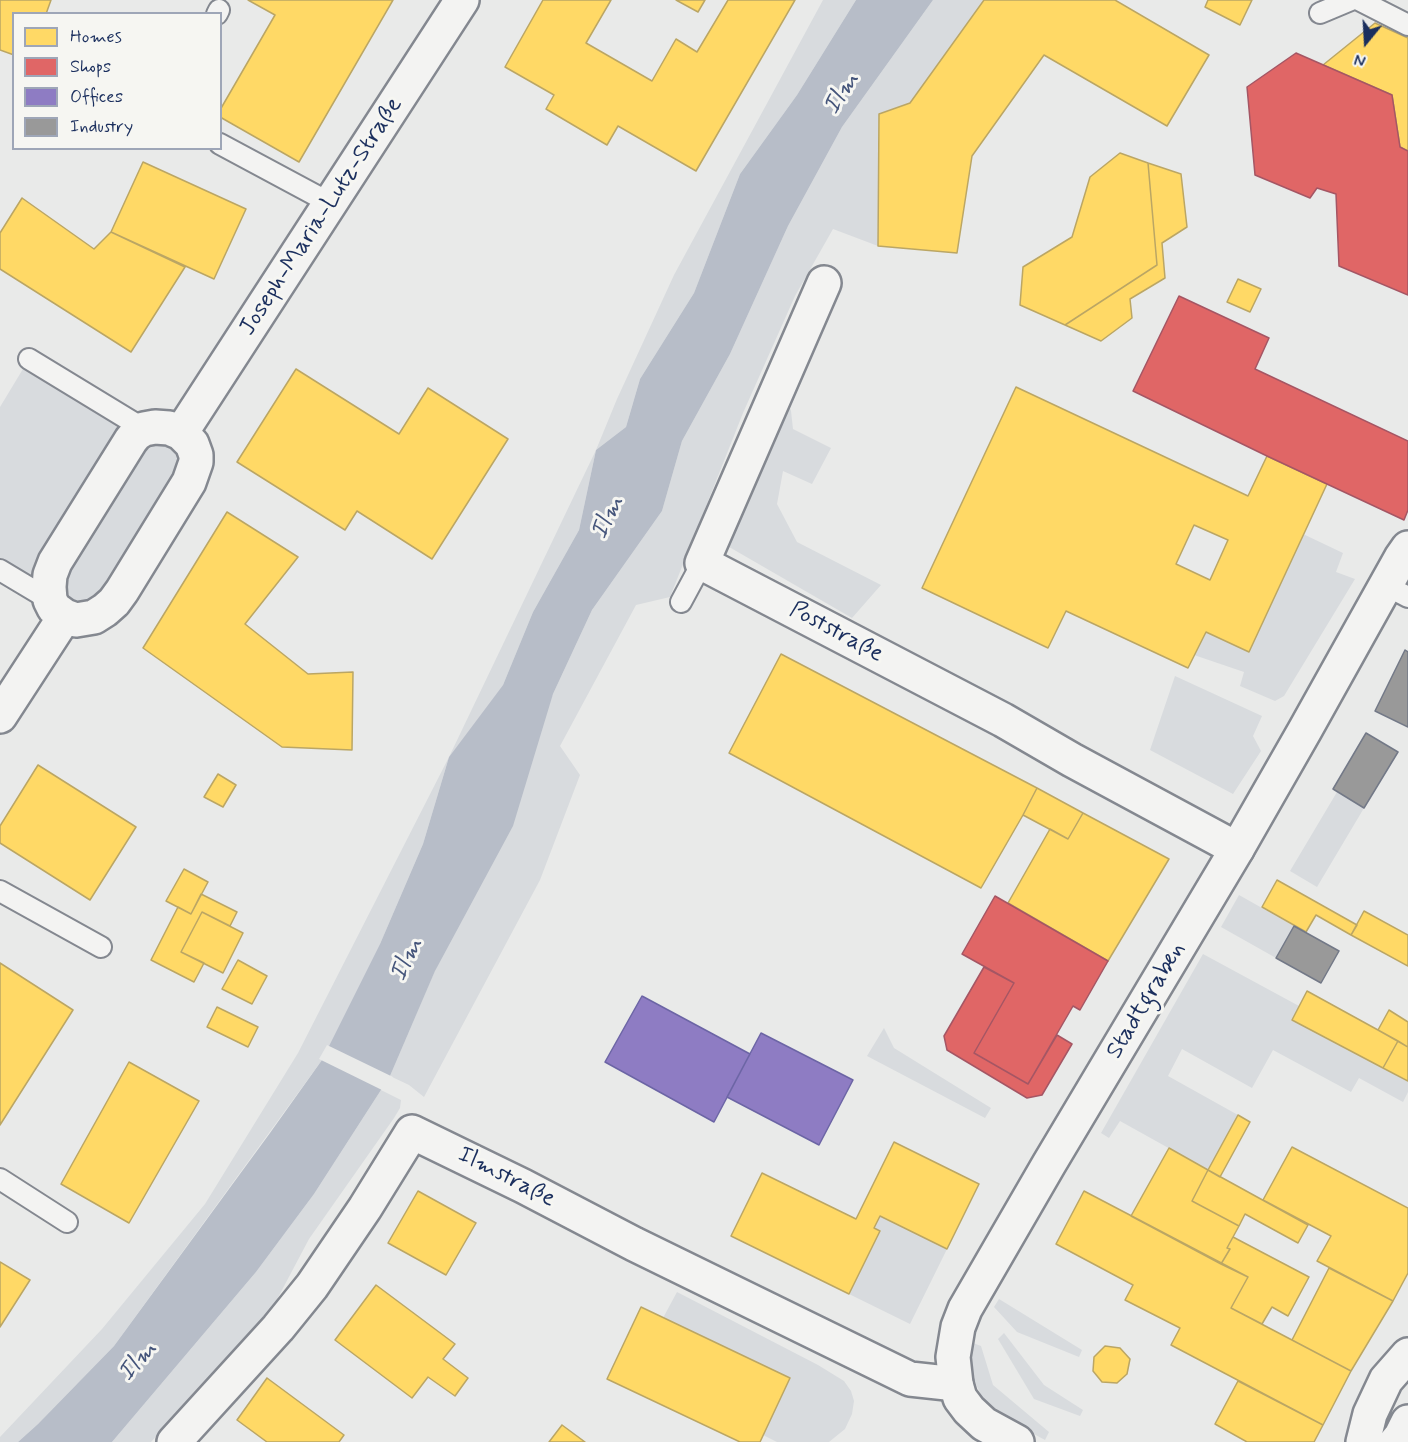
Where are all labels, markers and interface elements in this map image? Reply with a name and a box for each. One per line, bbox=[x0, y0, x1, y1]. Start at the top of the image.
legend bbox=[12, 12, 222, 150]
north arrow bbox=[1336, 12, 1396, 72]
text: Homes bbox=[70, 25, 122, 49]
text: N bbox=[1352, 48, 1369, 71]
text: Shops bbox=[70, 55, 111, 79]
water label: Ilm bbox=[818, 67, 868, 121]
text: Offices bbox=[70, 85, 123, 109]
street label: Joseph-Maria-Lutz-Straße bbox=[234, 92, 410, 342]
text: Industry bbox=[70, 115, 133, 139]
water label: Ilm bbox=[585, 491, 633, 545]
street label: Poststraße bbox=[784, 596, 888, 670]
water label: Ilm bbox=[384, 933, 432, 987]
street label: Stadtgraben bbox=[1101, 938, 1193, 1064]
street label: Ilmstraße bbox=[452, 1141, 560, 1215]
water label: Ilm bbox=[112, 1335, 166, 1389]

